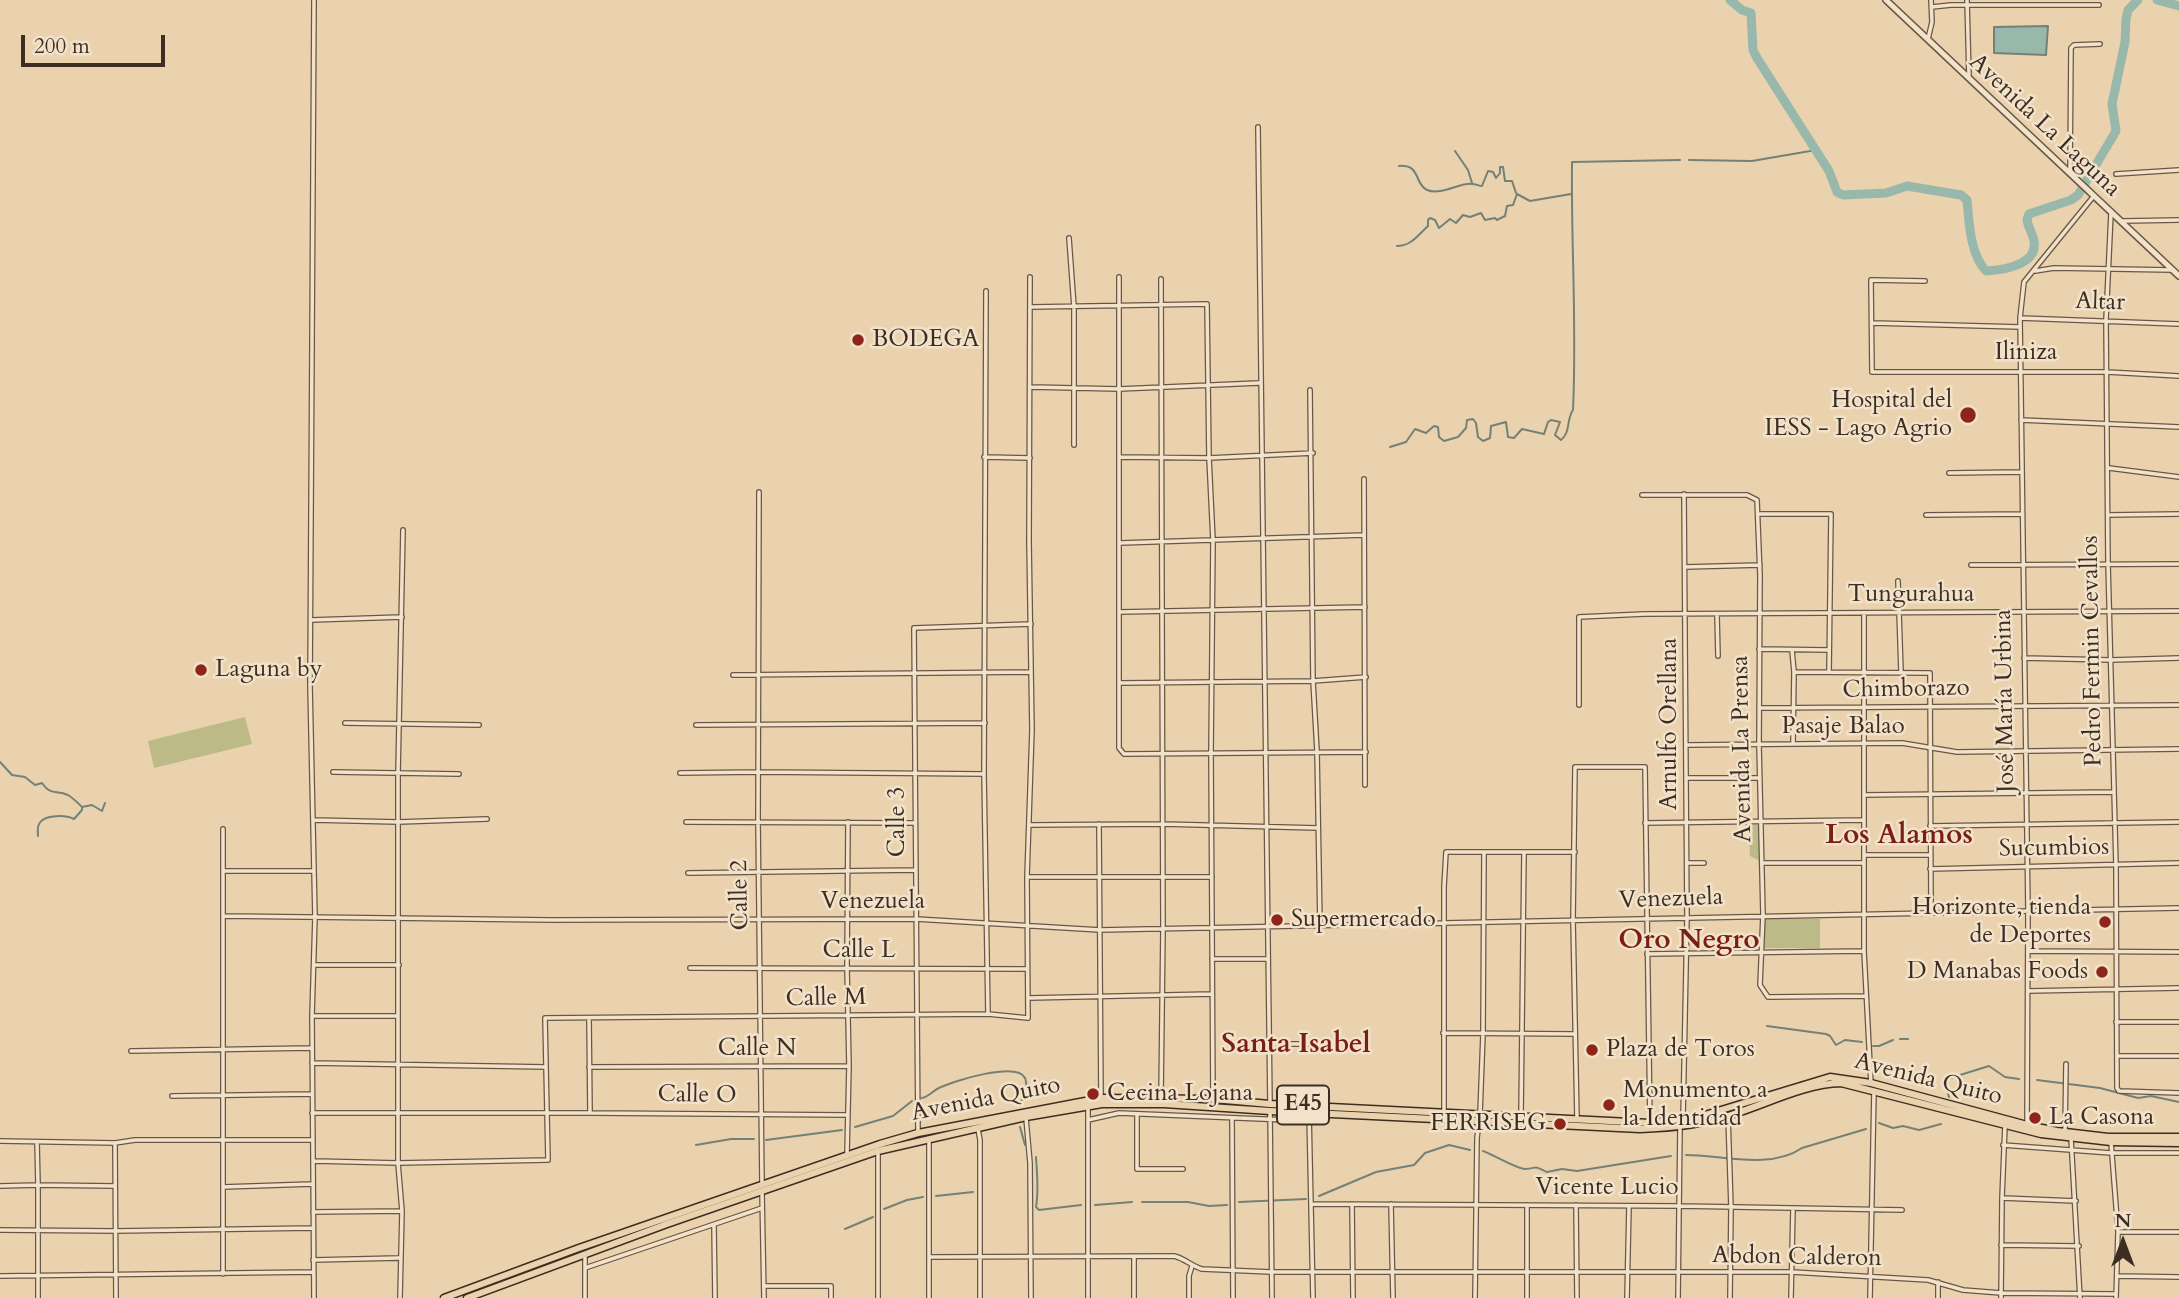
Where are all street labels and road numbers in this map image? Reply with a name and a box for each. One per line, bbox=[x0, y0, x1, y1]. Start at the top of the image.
street label: Avenida La Laguna bbox=[1962, 48, 2126, 204]
street label: Altar bbox=[2075, 288, 2125, 318]
street label: Iliniza bbox=[1995, 339, 2057, 367]
street label: Pedro Fermin Cevallos bbox=[2077, 535, 2109, 767]
street label: Tungurahua bbox=[1848, 581, 1974, 609]
street label: José María Urbina bbox=[1990, 609, 2022, 793]
street label: Arnulfo Orellana bbox=[1656, 638, 1684, 810]
street label: Avenida La Prensa bbox=[1727, 655, 1759, 843]
street label: Chimborazo bbox=[1842, 674, 1970, 706]
street label: Pasaje Balao bbox=[1781, 713, 1905, 741]
street label: Calle 3 bbox=[884, 787, 912, 857]
street label: Sucumbios bbox=[1999, 834, 2109, 864]
street label: Calle 2 bbox=[726, 859, 756, 931]
street label: Venezuela bbox=[1618, 884, 1724, 916]
street label: Venezuela bbox=[821, 888, 925, 916]
street label: Calle L bbox=[823, 937, 895, 965]
street label: Calle M bbox=[785, 984, 867, 1014]
street label: Calle N bbox=[718, 1035, 796, 1063]
street label: Avenida Quito bbox=[1851, 1048, 2005, 1112]
street label: Avenida Quito bbox=[909, 1071, 1063, 1129]
street label: Calle O bbox=[657, 1081, 737, 1111]
road number: E45 bbox=[1277, 1086, 1329, 1124]
street label: Vicente Lucio bbox=[1535, 1174, 1679, 1202]
street label: Abdon Calderon bbox=[1712, 1242, 1882, 1274]

